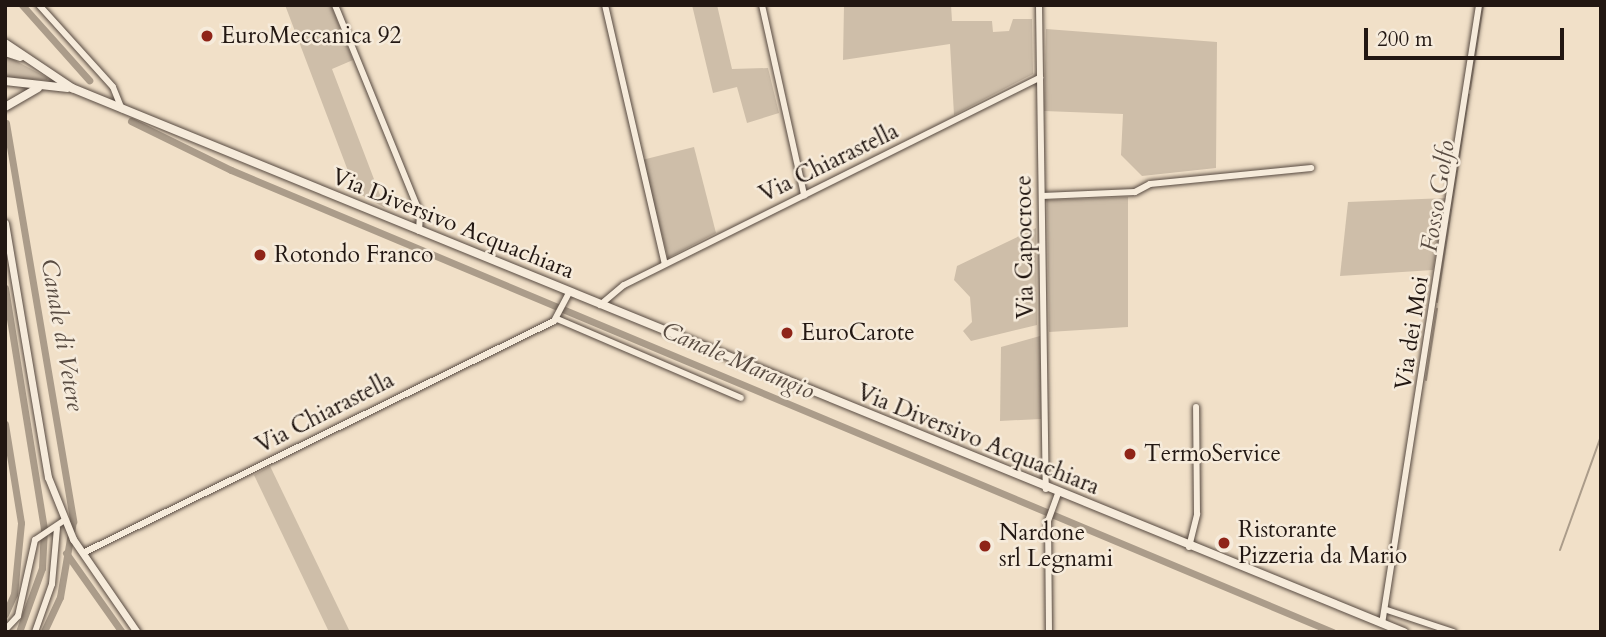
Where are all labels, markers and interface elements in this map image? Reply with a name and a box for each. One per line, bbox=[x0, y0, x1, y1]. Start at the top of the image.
scale bar bbox=[1368, 14, 1568, 58]
place label: EuroMeccanica 92 bbox=[221, 22, 401, 50]
text: 200 m bbox=[1377, 25, 1433, 54]
marker: EuroMeccanica 92 bbox=[199, 28, 215, 44]
street label: Via Chiarastella bbox=[755, 117, 903, 209]
water label: Fosso Golfo bbox=[1415, 138, 1461, 254]
street label: Via Diversivo Acquachiara bbox=[328, 163, 578, 285]
street label: Via Capocroce bbox=[1010, 175, 1040, 319]
place label: Rotondo Franco bbox=[274, 241, 433, 269]
marker: Rotondo Franco bbox=[252, 247, 268, 263]
water label: Canale di Vetere bbox=[34, 257, 90, 413]
street label: Via dei Moi bbox=[1389, 274, 1435, 392]
water label: Canale Marangio bbox=[657, 316, 819, 406]
place label: EuroCarote bbox=[801, 319, 915, 347]
marker: EuroCarote bbox=[779, 325, 795, 341]
street label: Via Chiarastella bbox=[251, 366, 399, 460]
street label: Via Diversivo Acquachiara bbox=[853, 379, 1103, 501]
place label: TermoService bbox=[1144, 440, 1281, 468]
marker: TermoService bbox=[1122, 446, 1138, 462]
place label: Ristorante Pizzeria da Mario bbox=[1238, 516, 1407, 570]
place label: Nardone srl Legnami bbox=[999, 519, 1113, 573]
marker: Ristorante Pizzeria da Mario bbox=[1216, 535, 1232, 551]
marker: Nardone srl Legnami bbox=[977, 538, 993, 554]

